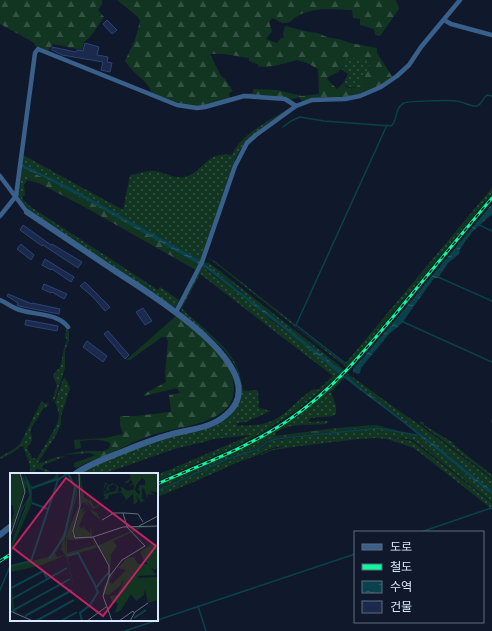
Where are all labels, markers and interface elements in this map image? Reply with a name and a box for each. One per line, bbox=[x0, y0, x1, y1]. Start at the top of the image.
inset map bbox=[10, 473, 158, 621]
legend bbox=[354, 531, 484, 623]
text: 도로 bbox=[390, 539, 412, 554]
text: 철도 bbox=[390, 559, 412, 574]
text: 수역 bbox=[390, 579, 412, 594]
text: 건물 bbox=[390, 599, 412, 614]

